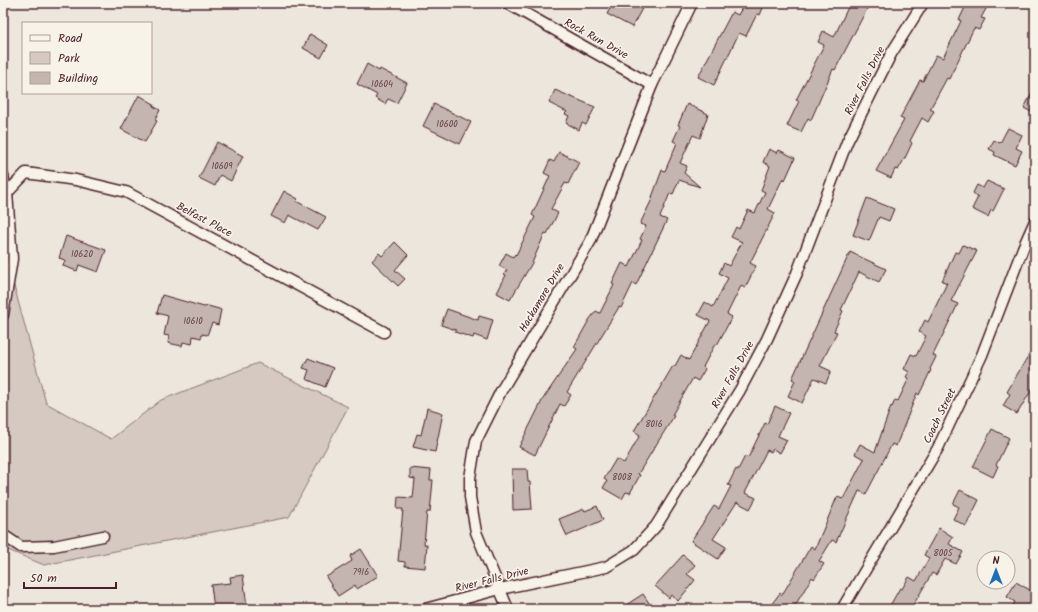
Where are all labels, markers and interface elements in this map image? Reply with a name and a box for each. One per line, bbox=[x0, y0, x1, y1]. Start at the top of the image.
street label: Rock Run Drive bbox=[561, 14, 631, 64]
legend bbox=[22, 22, 152, 94]
text: Road bbox=[58, 29, 83, 48]
street label: River Falls Drive bbox=[840, 43, 890, 119]
text: Park bbox=[58, 49, 80, 68]
text: Building bbox=[58, 69, 98, 88]
house number: 10604 bbox=[371, 77, 393, 92]
house number: 10600 bbox=[436, 117, 458, 132]
house number: 10609 bbox=[211, 159, 233, 174]
street label: Belfast Place bbox=[173, 198, 235, 242]
house number: 10620 bbox=[71, 247, 94, 262]
street label: Hackamore Drive bbox=[514, 260, 570, 336]
house number: 10610 bbox=[183, 314, 203, 329]
street label: River Falls Drive bbox=[707, 338, 759, 412]
street label: Coach Street bbox=[919, 385, 962, 447]
house number: 8016 bbox=[645, 417, 663, 432]
house number: 8008 bbox=[612, 470, 632, 485]
house number: 8005 bbox=[933, 546, 954, 561]
north arrow bbox=[976, 550, 1016, 590]
text: N bbox=[993, 552, 1000, 570]
street label: River Falls Drive bbox=[453, 562, 531, 598]
scale bar bbox=[24, 564, 116, 590]
house number: 7916 bbox=[353, 565, 369, 580]
text: 50 m bbox=[30, 569, 57, 588]

